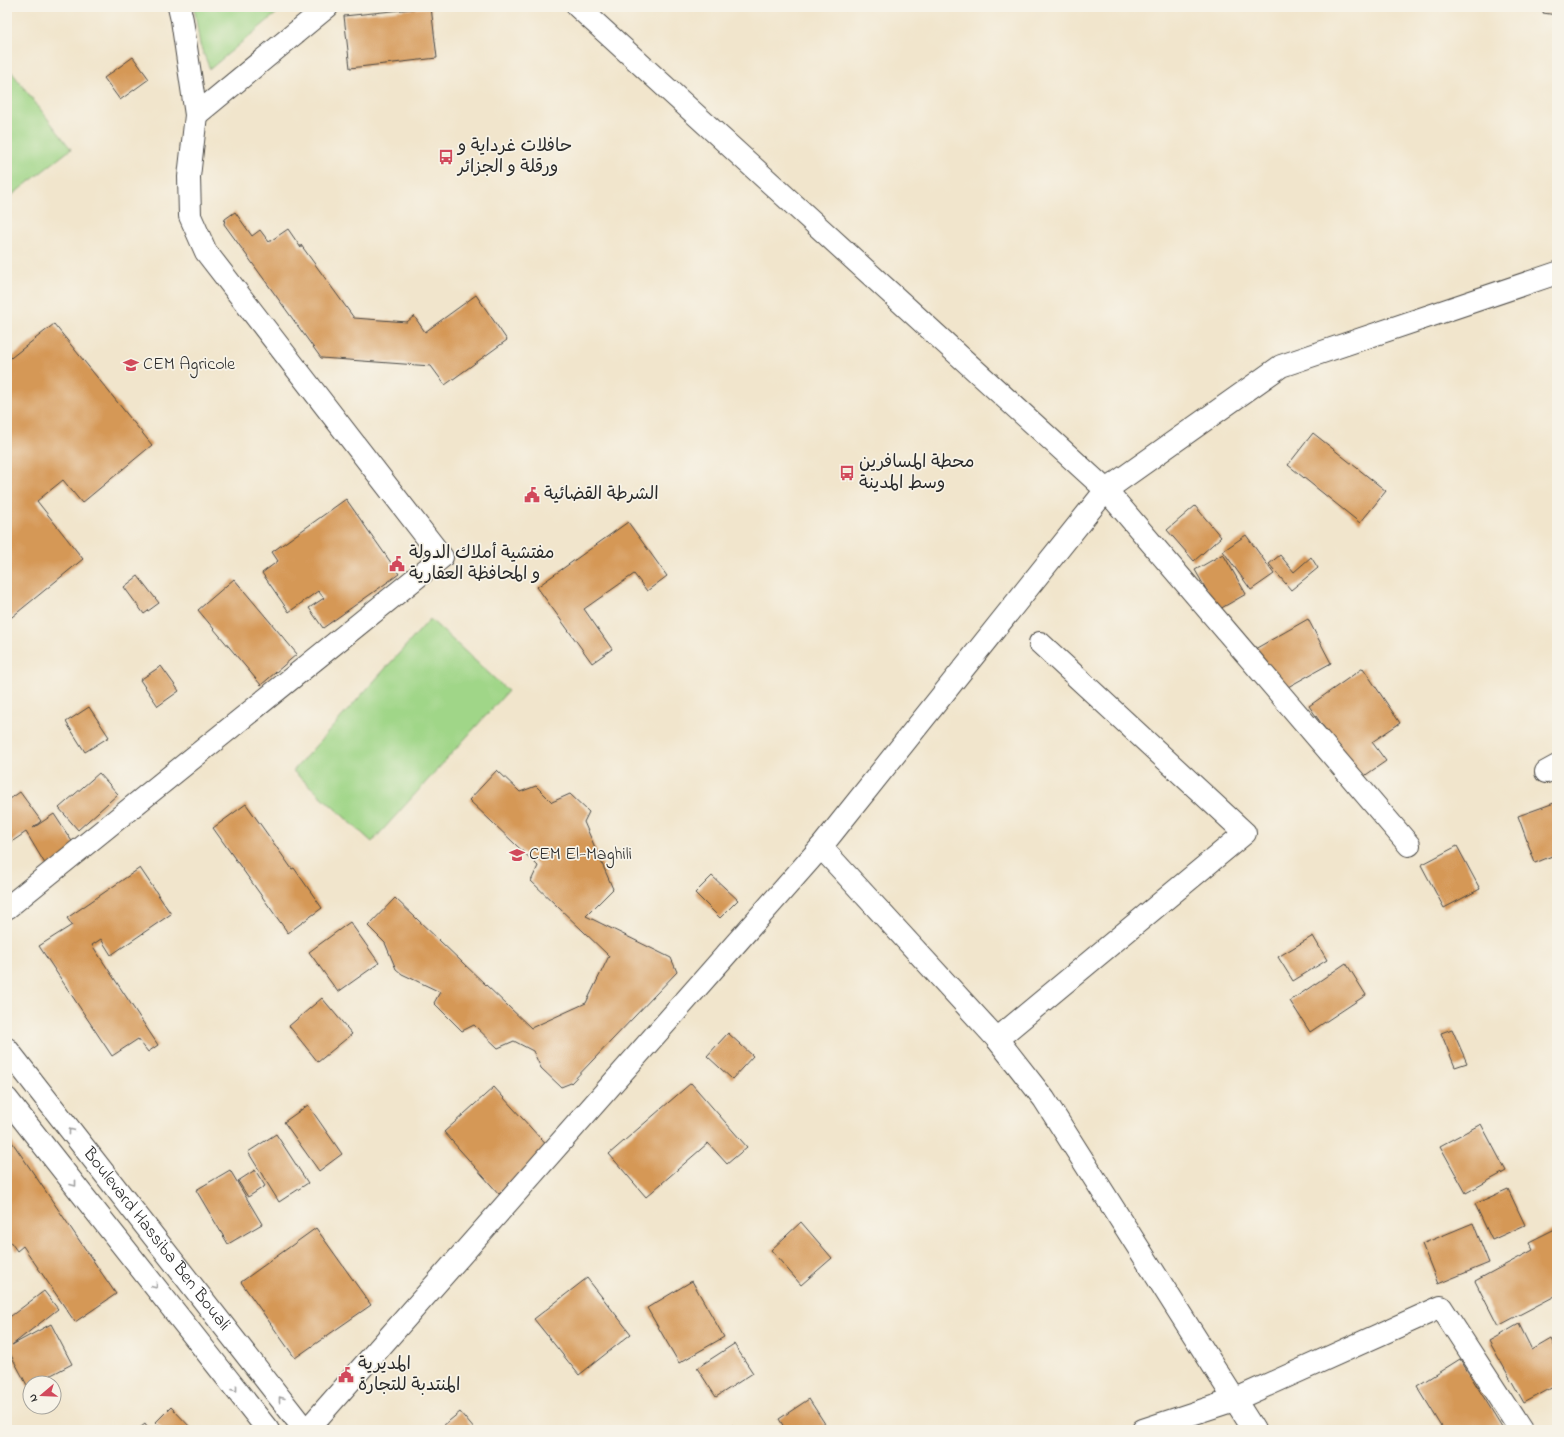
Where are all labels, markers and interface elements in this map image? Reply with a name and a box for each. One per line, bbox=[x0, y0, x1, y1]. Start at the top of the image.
place label: حافلات غرداية و ورقلة و الجزائر bbox=[456, 134, 572, 181]
bus stop icon: حافلات غرداية و ورقلة و الجزائر bbox=[437, 148, 455, 166]
place label: CEM Agricole bbox=[143, 352, 236, 379]
school or university icon: CEM Agricole bbox=[122, 356, 140, 374]
place label: محطة المسافرين وسط المدينة bbox=[859, 450, 975, 497]
bus stop icon: محطة المسافرين وسط المدينة bbox=[838, 464, 856, 482]
place label: الشرطة القضائية bbox=[544, 482, 659, 508]
public building icon: الشرطة القضائية bbox=[523, 486, 541, 504]
place label: مفتشية أملاك الدولة و المحافظة العقارية bbox=[409, 541, 555, 588]
public building icon: مفتشية أملاك الدولة و المحافظة العقارية bbox=[388, 555, 406, 573]
place label: CEM El-Maghili bbox=[529, 842, 632, 869]
school or university icon: CEM El-Maghili bbox=[508, 846, 526, 864]
one-way arrow bbox=[69, 1129, 76, 1136]
street label: Boulevard Hassiba Ben Bouali bbox=[75, 1142, 236, 1337]
one-way arrow bbox=[70, 1180, 77, 1187]
one-way arrow bbox=[150, 1282, 157, 1289]
place label: المديرية المنتدبة للتجارة bbox=[358, 1352, 460, 1399]
public building icon: المديرية المنتدبة للتجارة bbox=[337, 1366, 355, 1384]
north arrow bbox=[22, 1375, 62, 1415]
one-way arrow bbox=[231, 1384, 238, 1391]
text: N bbox=[25, 1392, 42, 1404]
one-way arrow bbox=[278, 1397, 285, 1404]

